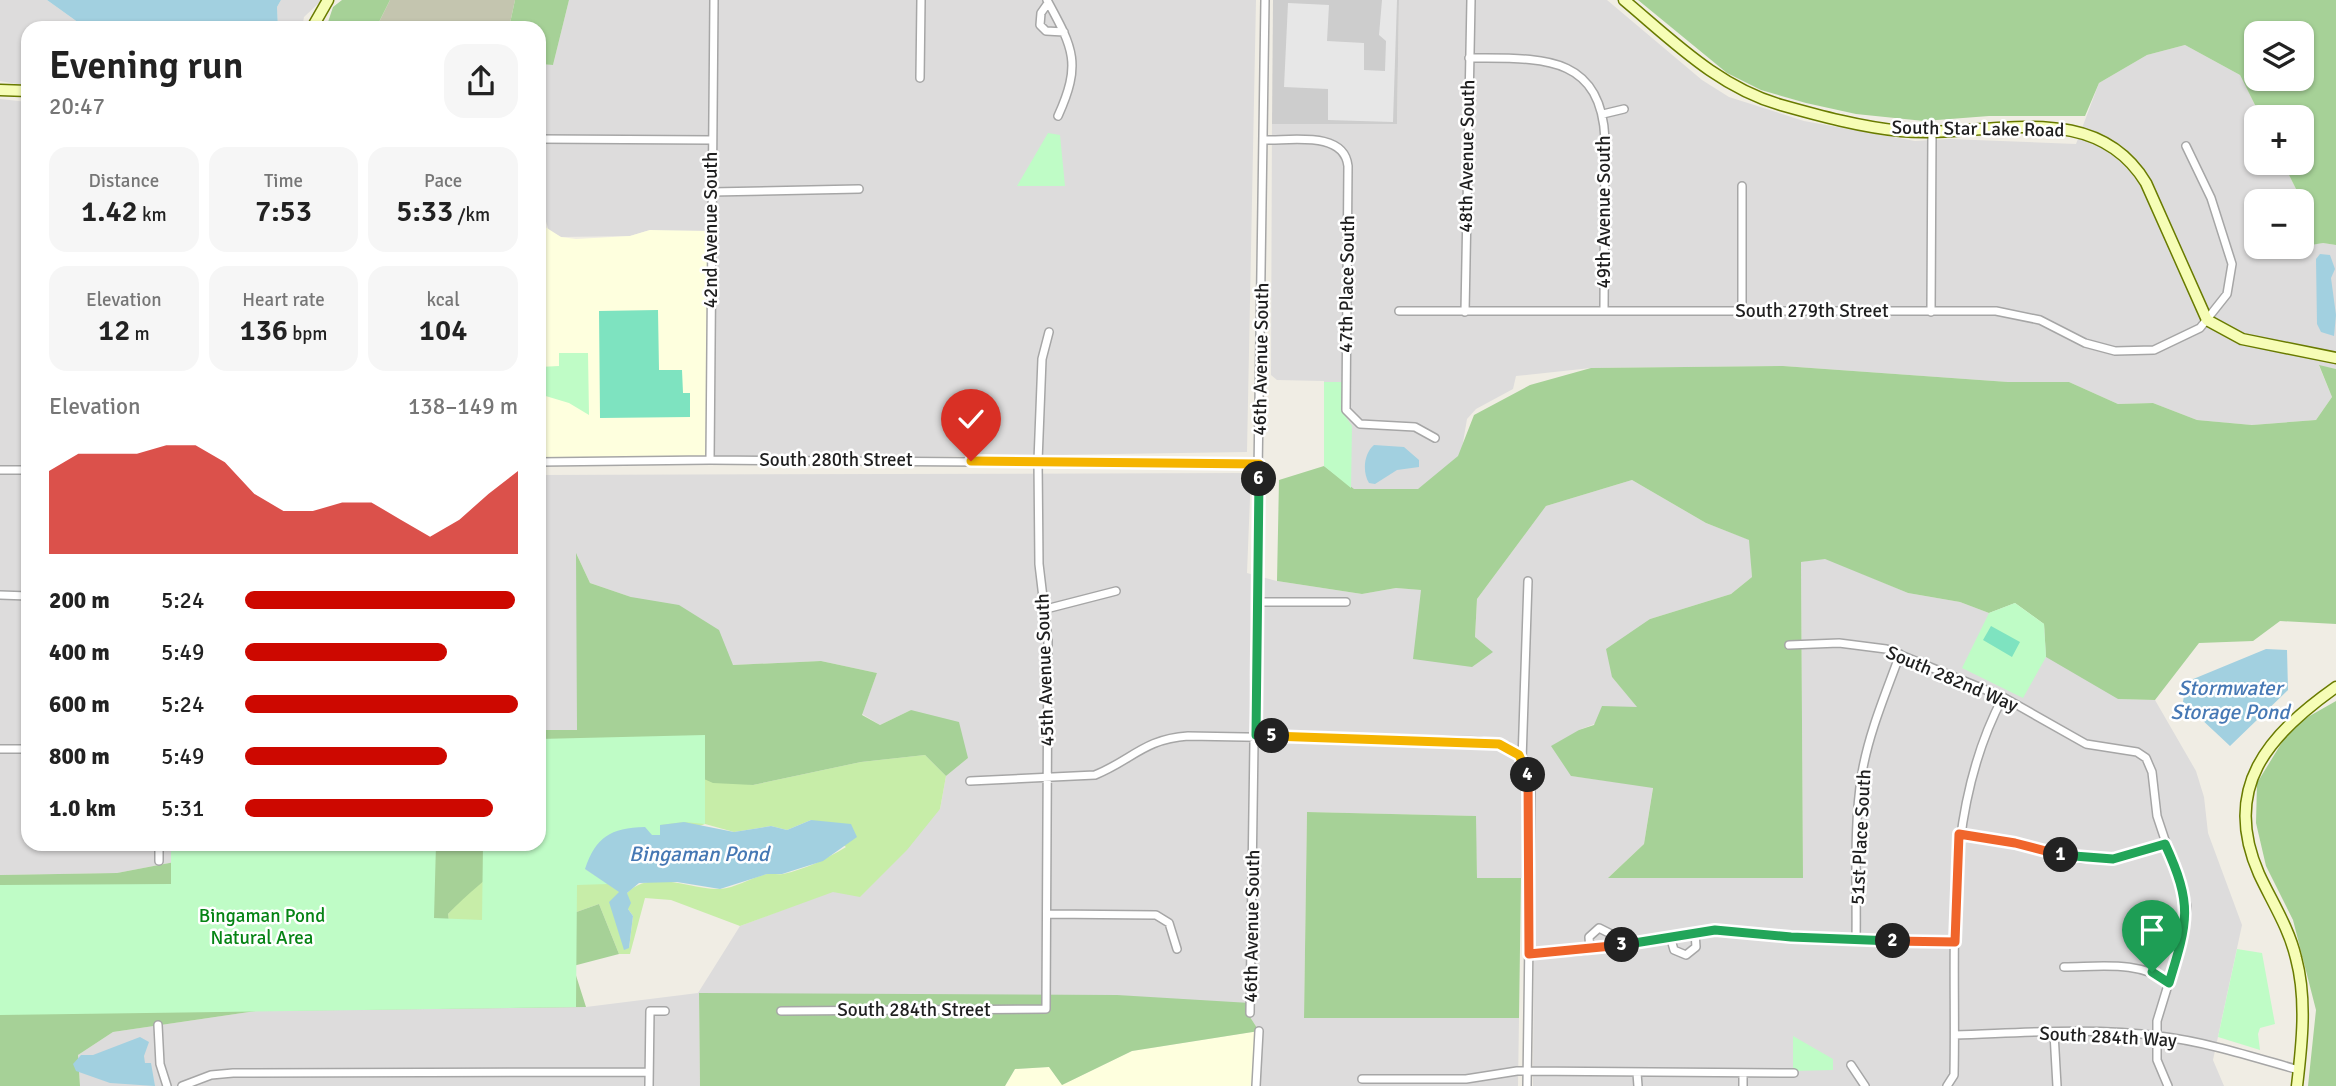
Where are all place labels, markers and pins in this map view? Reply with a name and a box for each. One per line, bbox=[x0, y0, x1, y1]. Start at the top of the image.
pin bbox=[941, 389, 1001, 461]
pin: 6 bbox=[1242, 462, 1276, 496]
pin: 5 bbox=[1254, 718, 1290, 754]
pin: 4 bbox=[1510, 758, 1546, 792]
pin: 1 bbox=[2044, 838, 2078, 872]
pin bbox=[2122, 900, 2182, 972]
pin: 2 bbox=[1876, 923, 1910, 958]
pin: 3 bbox=[1604, 928, 1640, 962]

